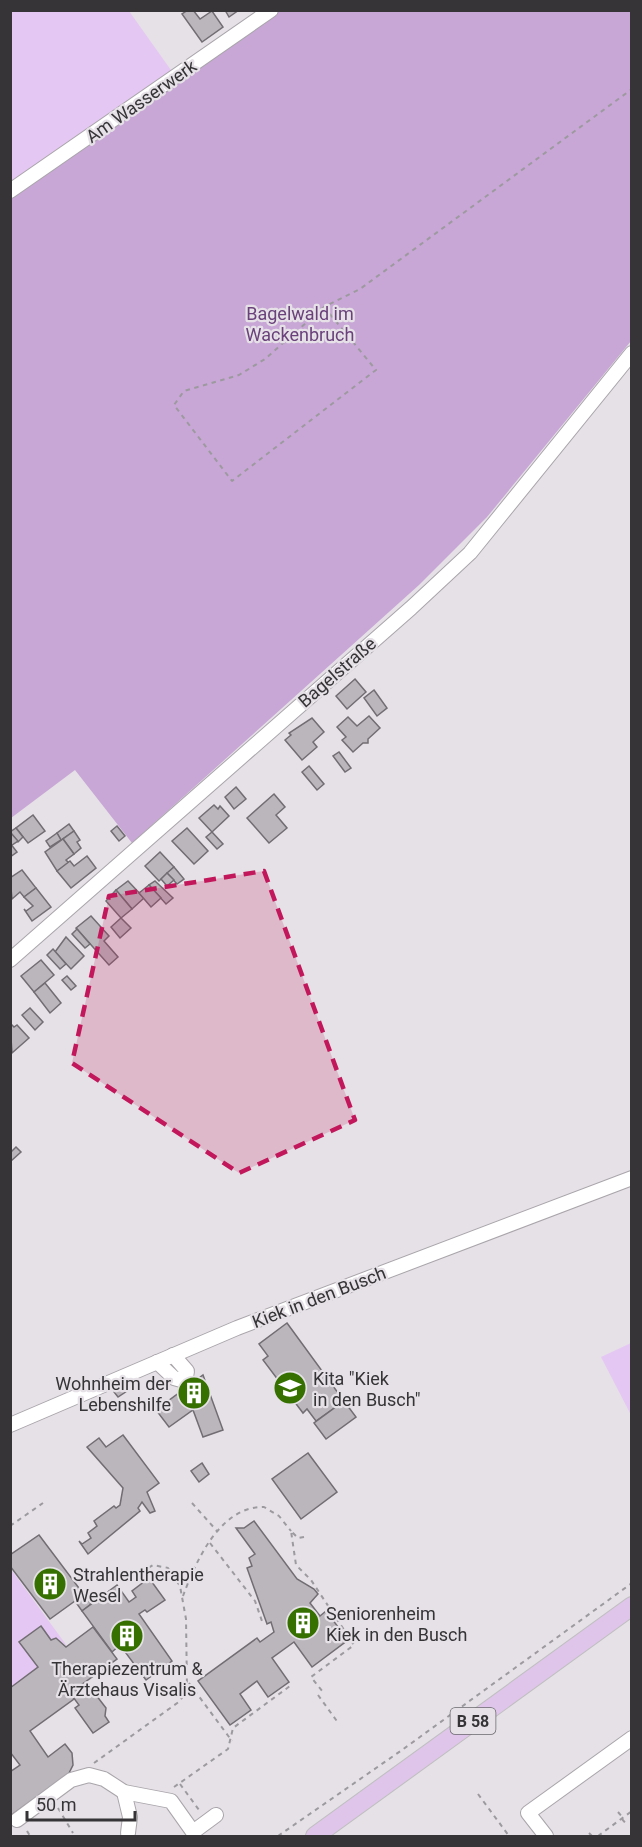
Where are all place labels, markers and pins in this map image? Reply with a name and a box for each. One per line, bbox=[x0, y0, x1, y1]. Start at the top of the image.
place label: Kita "Kiek in den Busch" bbox=[313, 1368, 421, 1410]
school or university icon: Kita "Kiek in den Busch" bbox=[272, 1370, 308, 1406]
place label: Wohnheim der Lebenshilfe bbox=[55, 1373, 171, 1415]
building icon: Wohnheim der Lebenshilfe bbox=[176, 1375, 212, 1411]
place label: Strahlentherapie Wesel bbox=[73, 1564, 204, 1606]
building icon: Strahlentherapie Wesel bbox=[32, 1566, 68, 1602]
place label: Seniorenheim Kiek in den Busch bbox=[326, 1603, 467, 1645]
building icon: Seniorenheim Kiek in den Busch bbox=[285, 1605, 321, 1641]
building icon: Therapiezentrum & Ärztehaus Visalis bbox=[109, 1618, 145, 1654]
place label: Therapiezentrum & Ärztehaus Visalis bbox=[51, 1658, 204, 1700]

